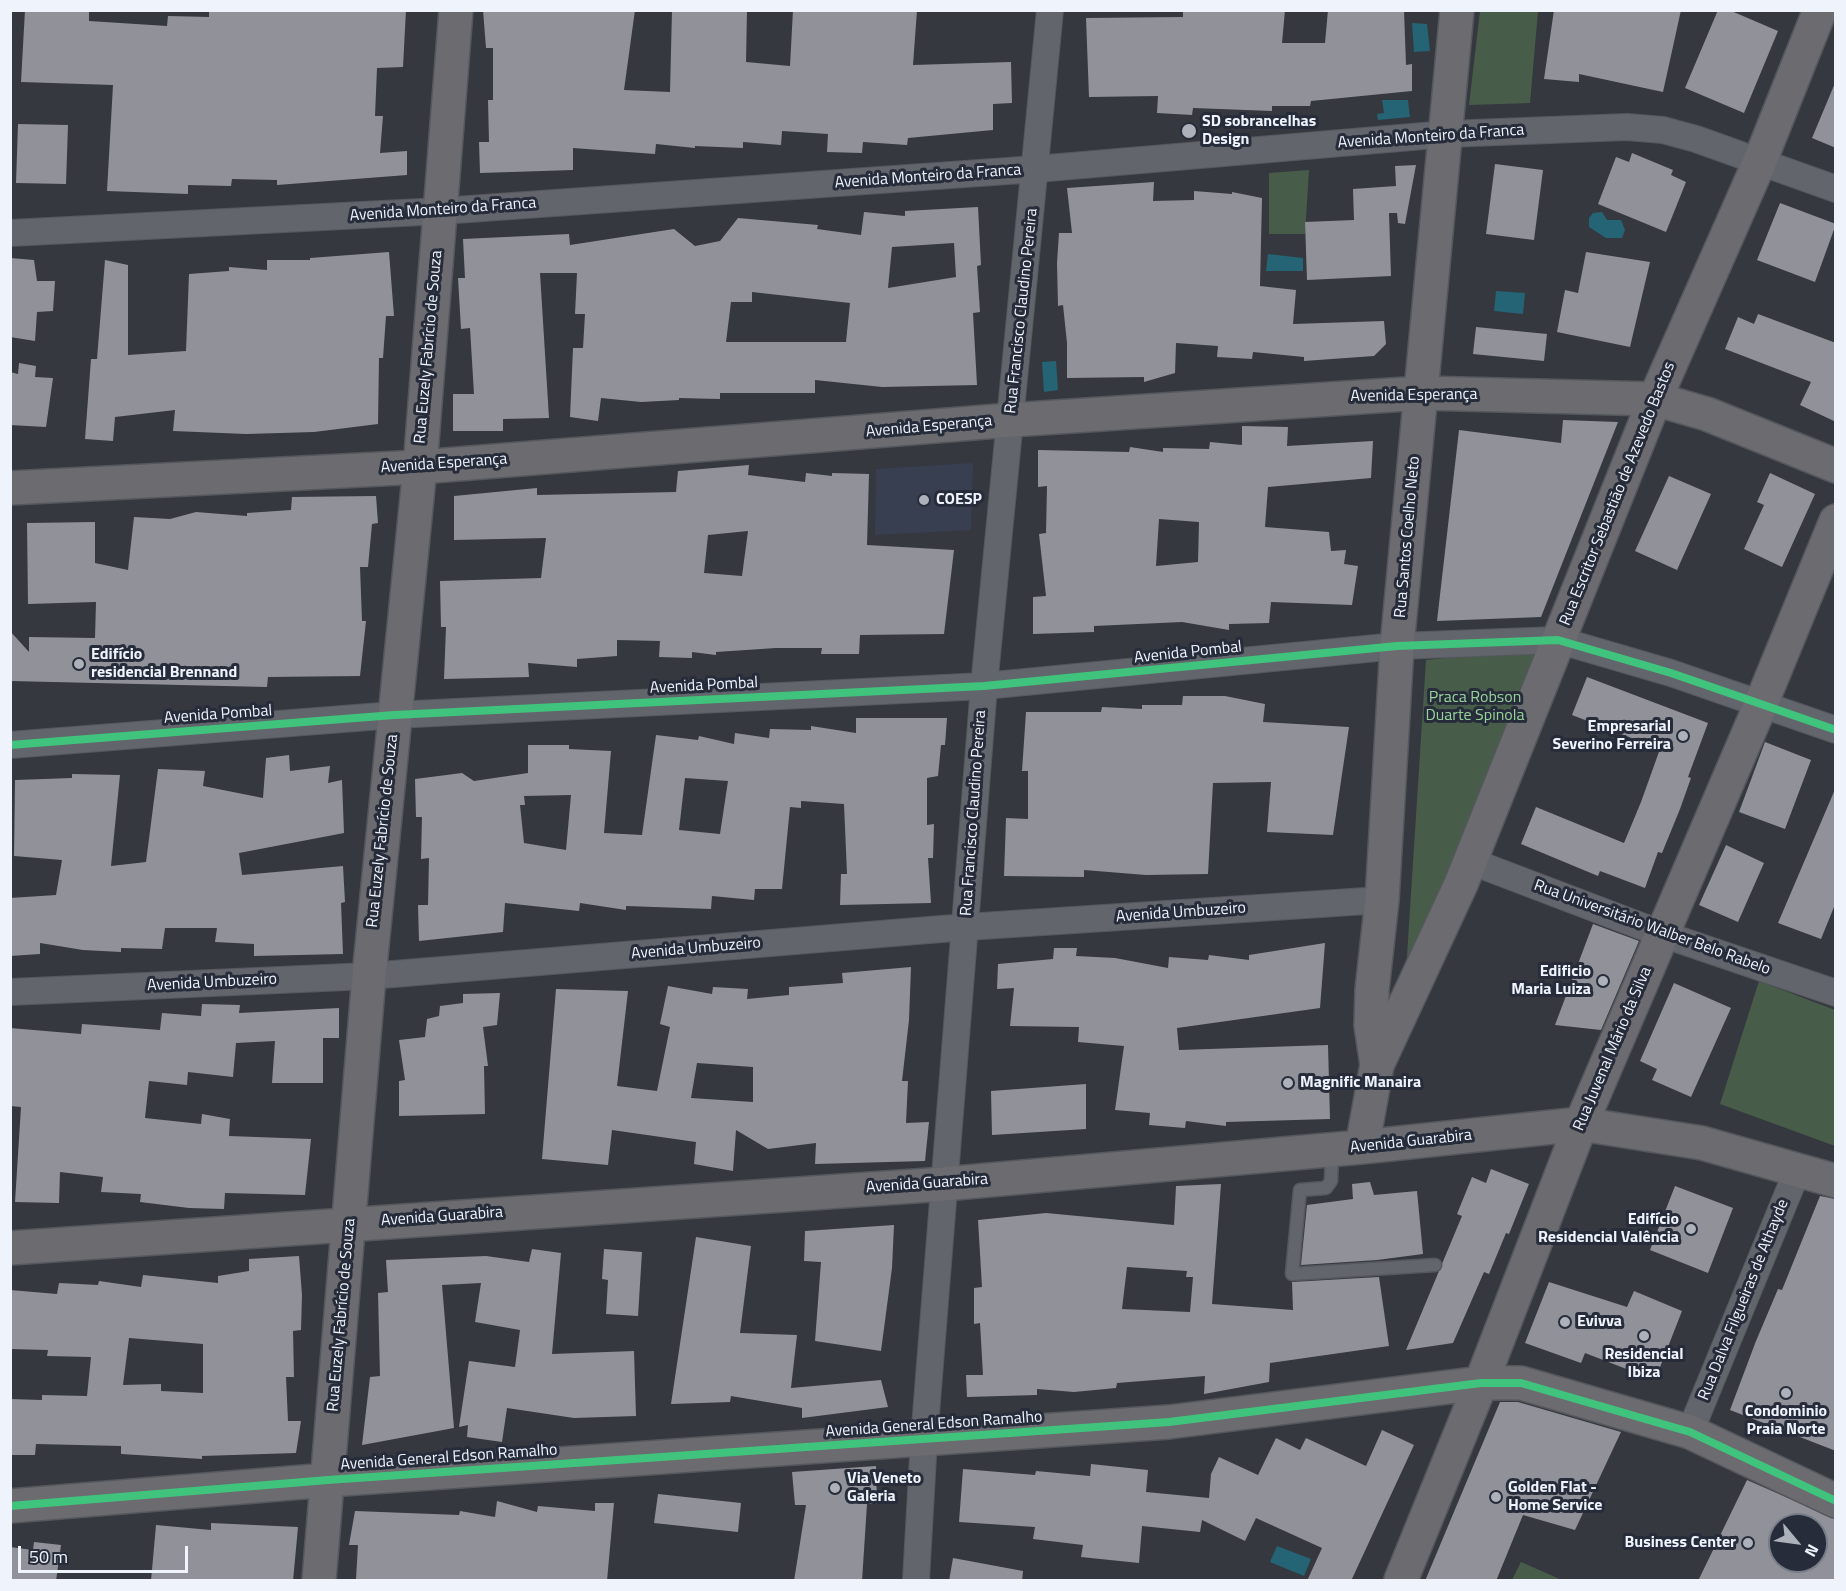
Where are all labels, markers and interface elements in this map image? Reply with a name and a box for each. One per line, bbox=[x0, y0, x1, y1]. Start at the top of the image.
place label: SD sobrancelhas Design bbox=[1202, 112, 1316, 150]
street label: Avenida Monteiro da Franca bbox=[1337, 121, 1525, 153]
marker: SD sobrancelhas Design bbox=[1180, 122, 1198, 140]
street label: Avenida Monteiro da Franca bbox=[834, 161, 1022, 193]
street label: Avenida Monteiro da Franca bbox=[349, 194, 537, 226]
street label: Rua Francisco Claudino Pereira bbox=[1002, 207, 1042, 415]
street label: Rua Euzely Fabrício de Souza bbox=[411, 249, 447, 445]
street label: Rua Escritor Sebastião de Azevedo Bastos bbox=[1556, 359, 1680, 629]
street label: Avenida Esperança bbox=[1350, 385, 1478, 407]
street label: Avenida Esperança bbox=[865, 412, 993, 442]
street label: Avenida Esperança bbox=[380, 450, 508, 478]
street label: Rua Santos Coelho Neto bbox=[1391, 455, 1425, 619]
place label: COESP bbox=[936, 490, 982, 510]
marker: COESP bbox=[917, 493, 931, 507]
street label: Avenida Pombal bbox=[1133, 638, 1243, 668]
place label: Edifício residencial Brennand bbox=[91, 645, 237, 683]
marker: Edifício residencial Brennand bbox=[72, 657, 86, 671]
street label: Avenida Pombal bbox=[649, 674, 759, 698]
park label: Praca Robson Duarte Spinola bbox=[1426, 688, 1524, 726]
street label: Avenida Pombal bbox=[163, 702, 273, 728]
street label: Rua Francisco Claudino Pereira bbox=[957, 709, 991, 917]
place label: Empresarial Severino Ferreira bbox=[1553, 717, 1671, 755]
marker: Empresarial Severino Ferreira bbox=[1676, 729, 1690, 743]
street label: Rua Euzely Fabrício de Souza bbox=[363, 733, 403, 929]
street label: Rua Universitário Walber Belo Rabelo bbox=[1531, 876, 1773, 980]
street label: Avenida Umbuzeiro bbox=[1115, 899, 1247, 927]
street label: Avenida Umbuzeiro bbox=[630, 934, 762, 964]
place label: Edificio Maria Luiza bbox=[1511, 962, 1591, 1000]
street label: Rua Juvenal Mário da Silva bbox=[1570, 964, 1656, 1134]
street label: Avenida Umbuzeiro bbox=[146, 970, 278, 996]
marker: Edificio Maria Luiza bbox=[1596, 974, 1610, 988]
place label: Magnific Manaira bbox=[1300, 1073, 1421, 1093]
marker: Magnific Manaira bbox=[1281, 1076, 1295, 1090]
street label: Avenida Guarabira bbox=[1349, 1126, 1473, 1158]
street label: Avenida Guarabira bbox=[865, 1170, 989, 1198]
street label: Rua Dalva Filgueiras de Athayde bbox=[1695, 1197, 1793, 1403]
street label: Avenida Guarabira bbox=[380, 1203, 504, 1231]
place label: Edifício Residencial Valência bbox=[1538, 1210, 1679, 1248]
street label: Rua Euzely Fabrício de Souza bbox=[324, 1217, 360, 1413]
marker: Edifício Residencial Valência bbox=[1684, 1222, 1698, 1236]
place label: Evivva bbox=[1577, 1312, 1622, 1332]
marker: Evivva bbox=[1558, 1315, 1572, 1329]
marker: Residencial Ibiza bbox=[1637, 1329, 1651, 1343]
place label: Residencial Ibiza bbox=[1604, 1345, 1684, 1383]
marker: Condominio Praia Norte bbox=[1779, 1386, 1793, 1400]
place label: Condominio Praia Norte bbox=[1745, 1402, 1827, 1440]
street label: Avenida General Edson Ramalho bbox=[825, 1408, 1043, 1442]
street label: Avenida General Edson Ramalho bbox=[340, 1441, 558, 1475]
place label: Via Veneto Galeria bbox=[847, 1469, 921, 1507]
place label: Golden Flat - Home Service bbox=[1508, 1478, 1602, 1516]
marker: Via Veneto Galeria bbox=[828, 1481, 842, 1495]
marker: Golden Flat - Home Service bbox=[1489, 1490, 1503, 1504]
north arrow bbox=[1768, 1513, 1828, 1573]
place label: Business Center bbox=[1625, 1533, 1736, 1553]
scale bar bbox=[21, 1534, 190, 1572]
marker: Business Center bbox=[1741, 1536, 1755, 1550]
text: N bbox=[1799, 1540, 1825, 1561]
text: 50 m bbox=[29, 1543, 68, 1570]

